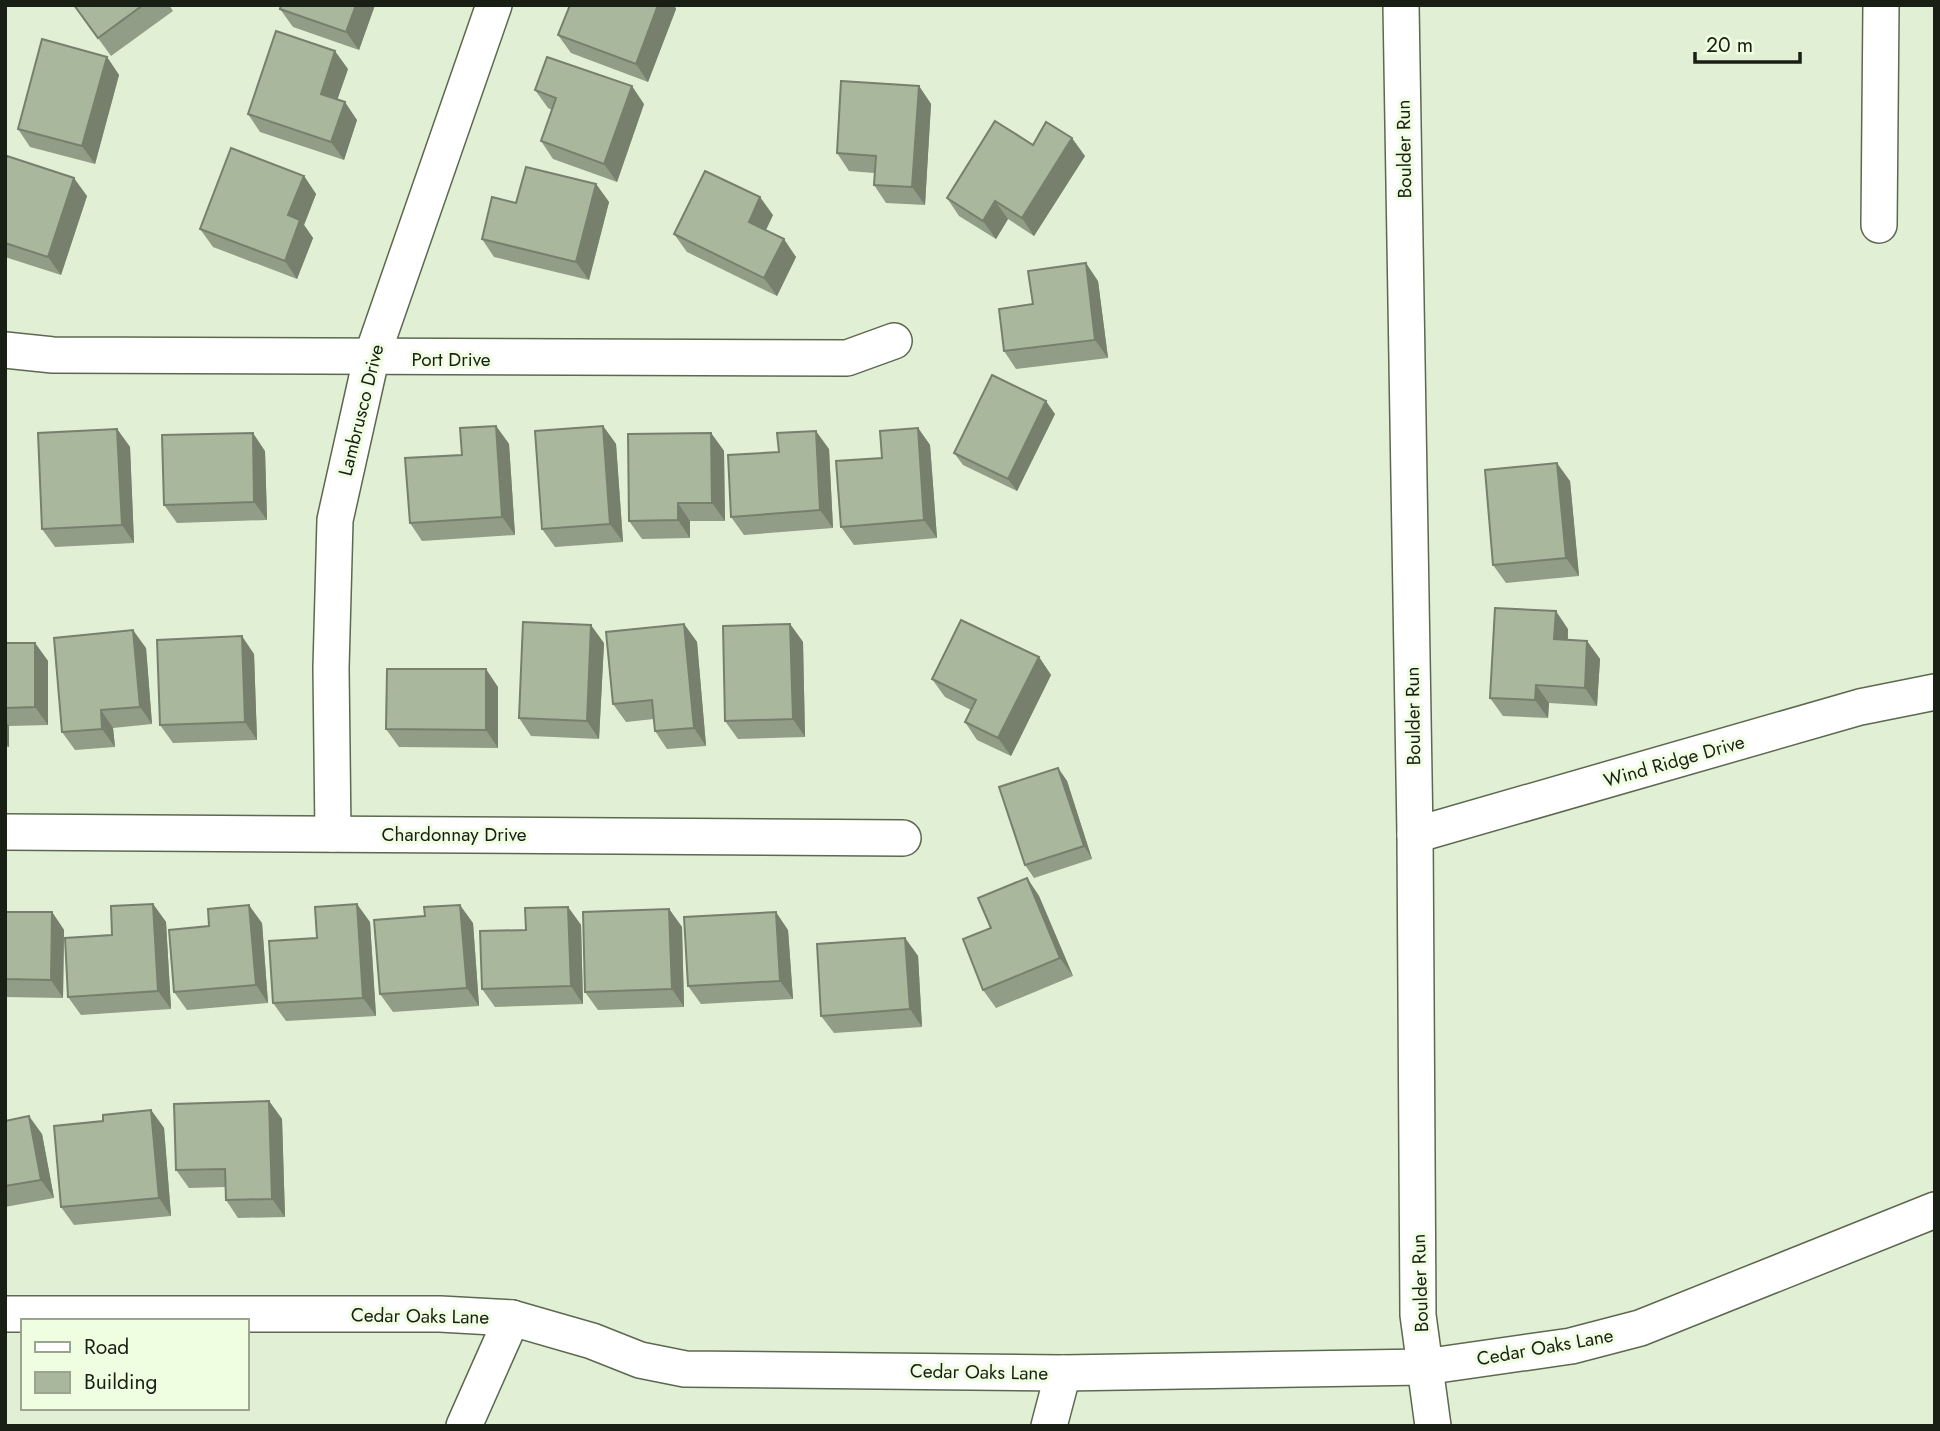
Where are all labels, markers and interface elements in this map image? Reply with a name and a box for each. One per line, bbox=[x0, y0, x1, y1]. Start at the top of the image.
scale bar bbox=[1695, 21, 1800, 65]
text: 20 m bbox=[1706, 30, 1753, 60]
street label: Boulder Run bbox=[1390, 99, 1418, 199]
street label: Lambrusco Drive bbox=[332, 341, 390, 479]
street label: Port Drive bbox=[411, 346, 491, 373]
street label: Boulder Run bbox=[1399, 666, 1427, 766]
street label: Wind Ridge Drive bbox=[1600, 728, 1748, 794]
street label: Chardonnay Drive bbox=[381, 821, 527, 848]
street label: Boulder Run bbox=[1405, 1233, 1435, 1333]
street label: Cedar Oaks Lane bbox=[351, 1301, 490, 1331]
legend bbox=[21, 1319, 248, 1410]
street label: Cedar Oaks Lane bbox=[1475, 1322, 1616, 1372]
text: Road bbox=[84, 1332, 129, 1362]
street label: Cedar Oaks Lane bbox=[910, 1357, 1049, 1387]
text: Building bbox=[84, 1367, 157, 1397]

